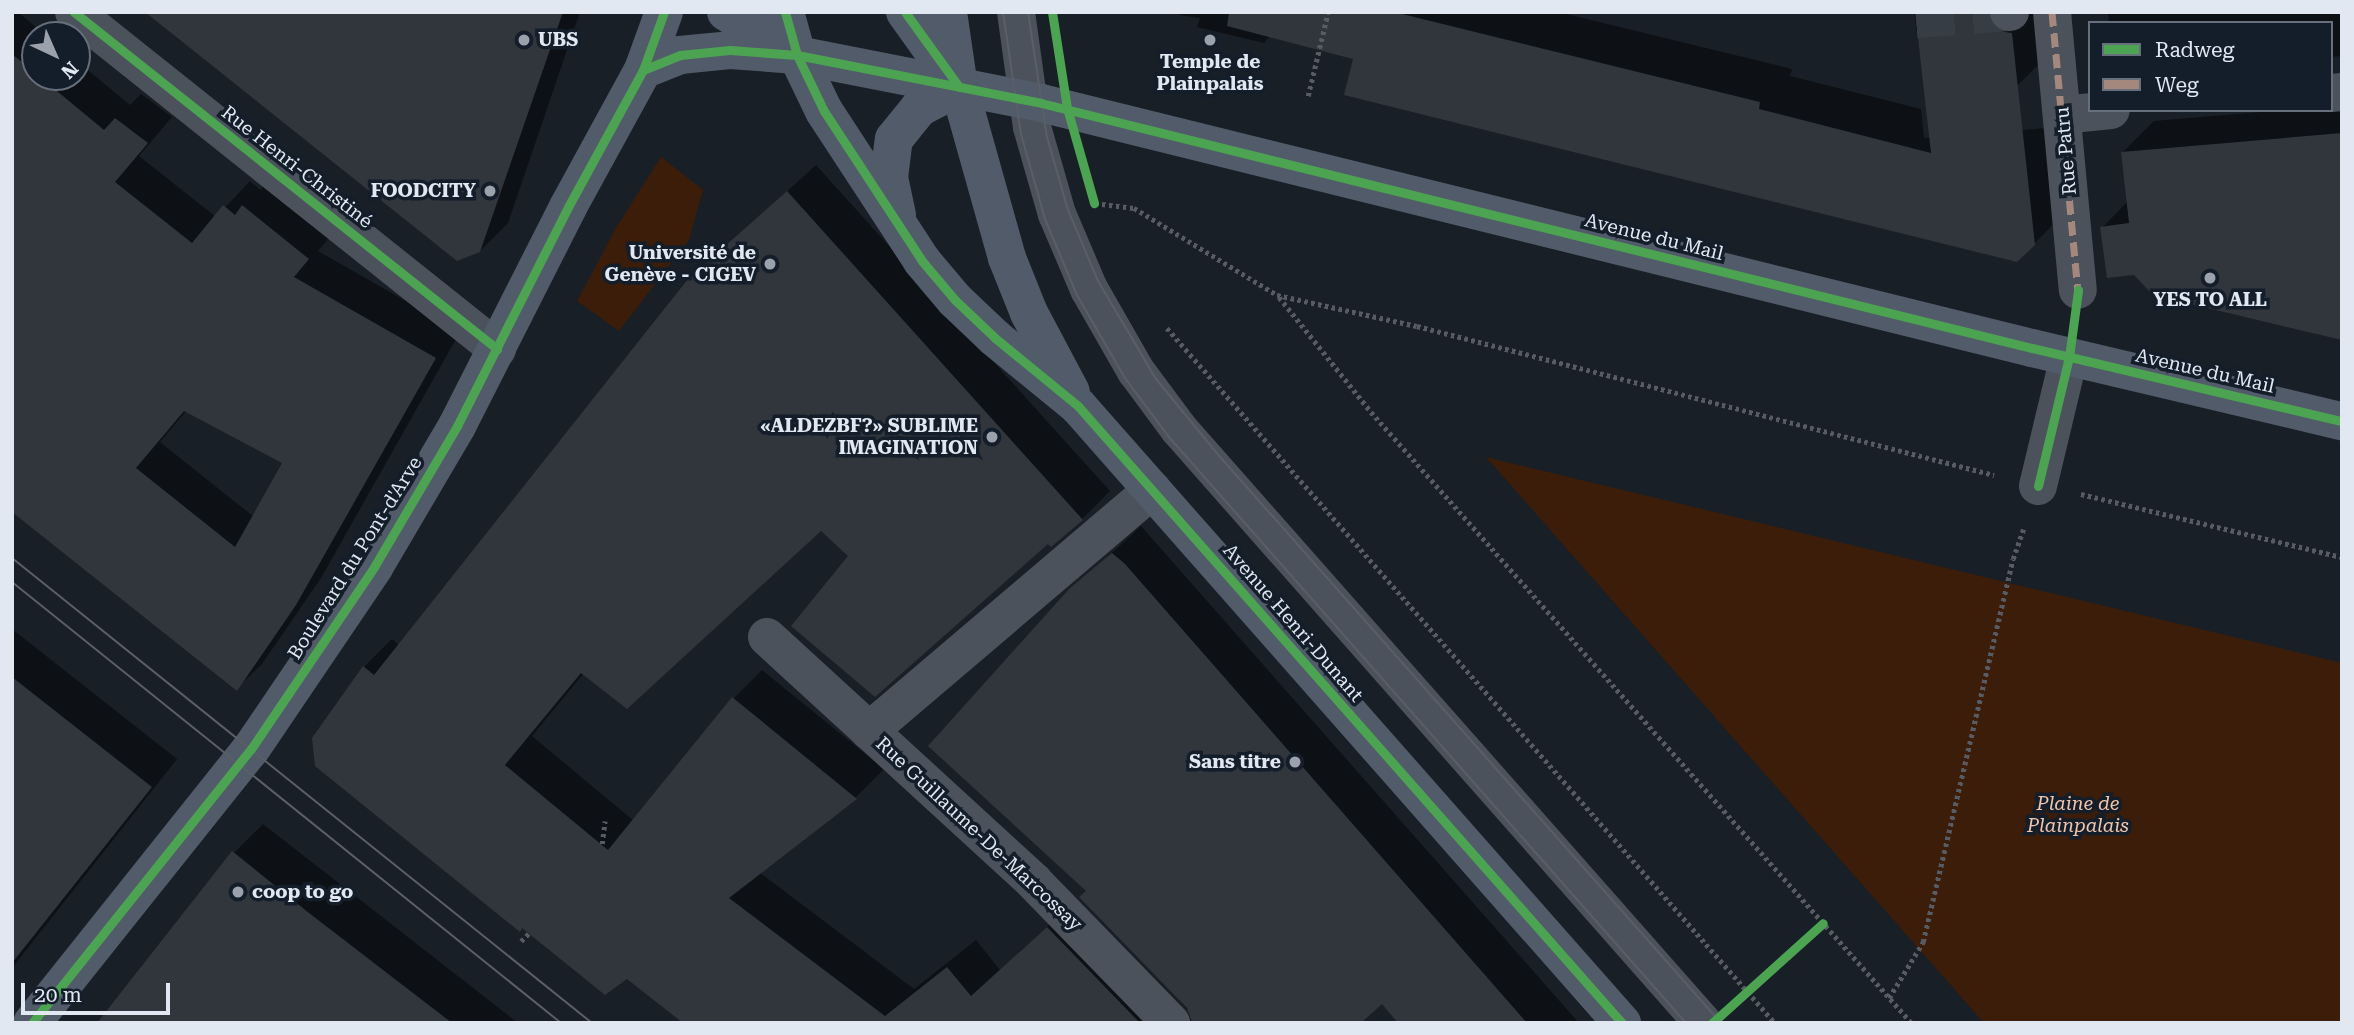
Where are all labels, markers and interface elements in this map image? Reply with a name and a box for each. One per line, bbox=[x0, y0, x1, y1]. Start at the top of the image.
north arrow bbox=[21, 21, 91, 91]
legend bbox=[2088, 21, 2333, 112]
place label: UBS bbox=[538, 29, 578, 51]
marker: UBS bbox=[516, 32, 532, 48]
marker: Temple de Plainpalais bbox=[1202, 32, 1218, 48]
text: Radweg bbox=[2155, 38, 2234, 62]
place label: Temple de Plainpalais bbox=[1157, 51, 1263, 95]
text: N bbox=[56, 57, 83, 83]
text: Weg bbox=[2155, 73, 2199, 97]
street label: Rue Henri-Christiné bbox=[217, 101, 377, 233]
street label: Rue Patru bbox=[2051, 106, 2081, 196]
place label: FOODCITY bbox=[371, 180, 476, 202]
marker: FOODCITY bbox=[482, 183, 498, 199]
street label: Avenue du Mail bbox=[1582, 209, 1726, 265]
place label: Université de Genève - CIGEV bbox=[605, 242, 756, 286]
marker: Université de Genève - CIGEV bbox=[762, 256, 778, 272]
marker: YES TO ALL bbox=[2202, 270, 2218, 286]
place label: YES TO ALL bbox=[2153, 289, 2267, 311]
street label: Avenue du Mail bbox=[2133, 344, 2277, 398]
place label: «ALDEZBF?» SUBLIME IMAGINATION bbox=[760, 415, 978, 459]
marker: «ALDEZBF?» SUBLIME IMAGINATION bbox=[984, 429, 1000, 445]
street label: Boulevard du Pont-d'Arve bbox=[283, 452, 427, 664]
street label: Avenue Henri-Dunant bbox=[1218, 539, 1368, 707]
street label: Rue Guillaume-De-Marcossay bbox=[871, 732, 1087, 936]
place label: Sans titre bbox=[1189, 751, 1281, 773]
marker: Sans titre bbox=[1287, 754, 1303, 770]
park label: Plaine de Plainpalais bbox=[2027, 793, 2129, 837]
place label: coop to go bbox=[252, 881, 353, 903]
marker: coop to go bbox=[230, 884, 246, 900]
scale bar bbox=[24, 968, 173, 1012]
text: 20 m bbox=[34, 983, 82, 1007]

